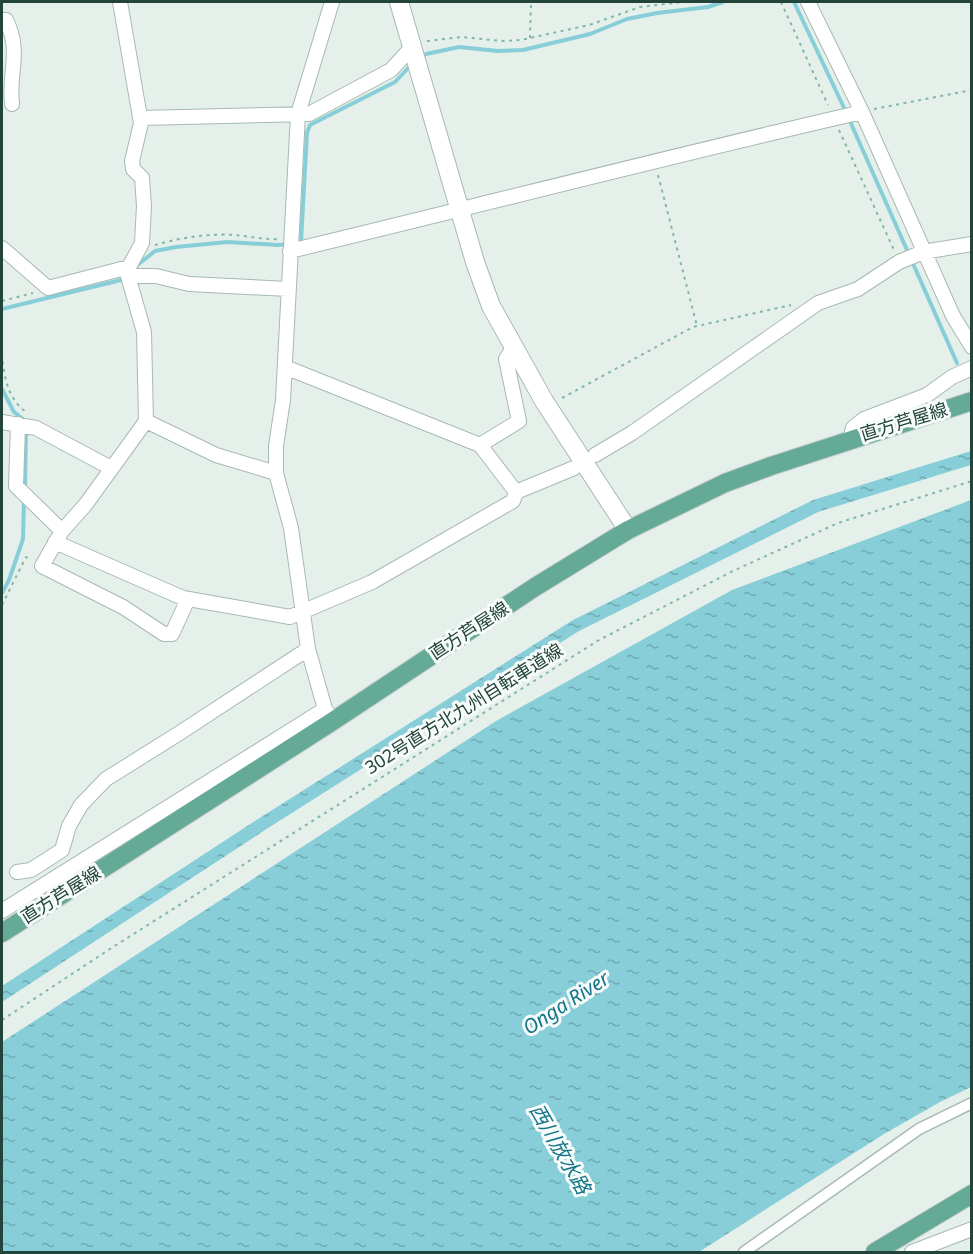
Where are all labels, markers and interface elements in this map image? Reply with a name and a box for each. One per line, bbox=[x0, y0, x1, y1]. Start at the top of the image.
street label: 直方芦屋線 bbox=[857, 396, 950, 446]
street label: 直方芦屋線 bbox=[424, 596, 513, 665]
street label: 302号直方北九州自転車道線 bbox=[360, 637, 567, 779]
street label: 直方芦屋線 bbox=[16, 860, 105, 928]
water label: Onga River bbox=[517, 964, 615, 1041]
water label: 西川放水路 bbox=[524, 1099, 598, 1201]

